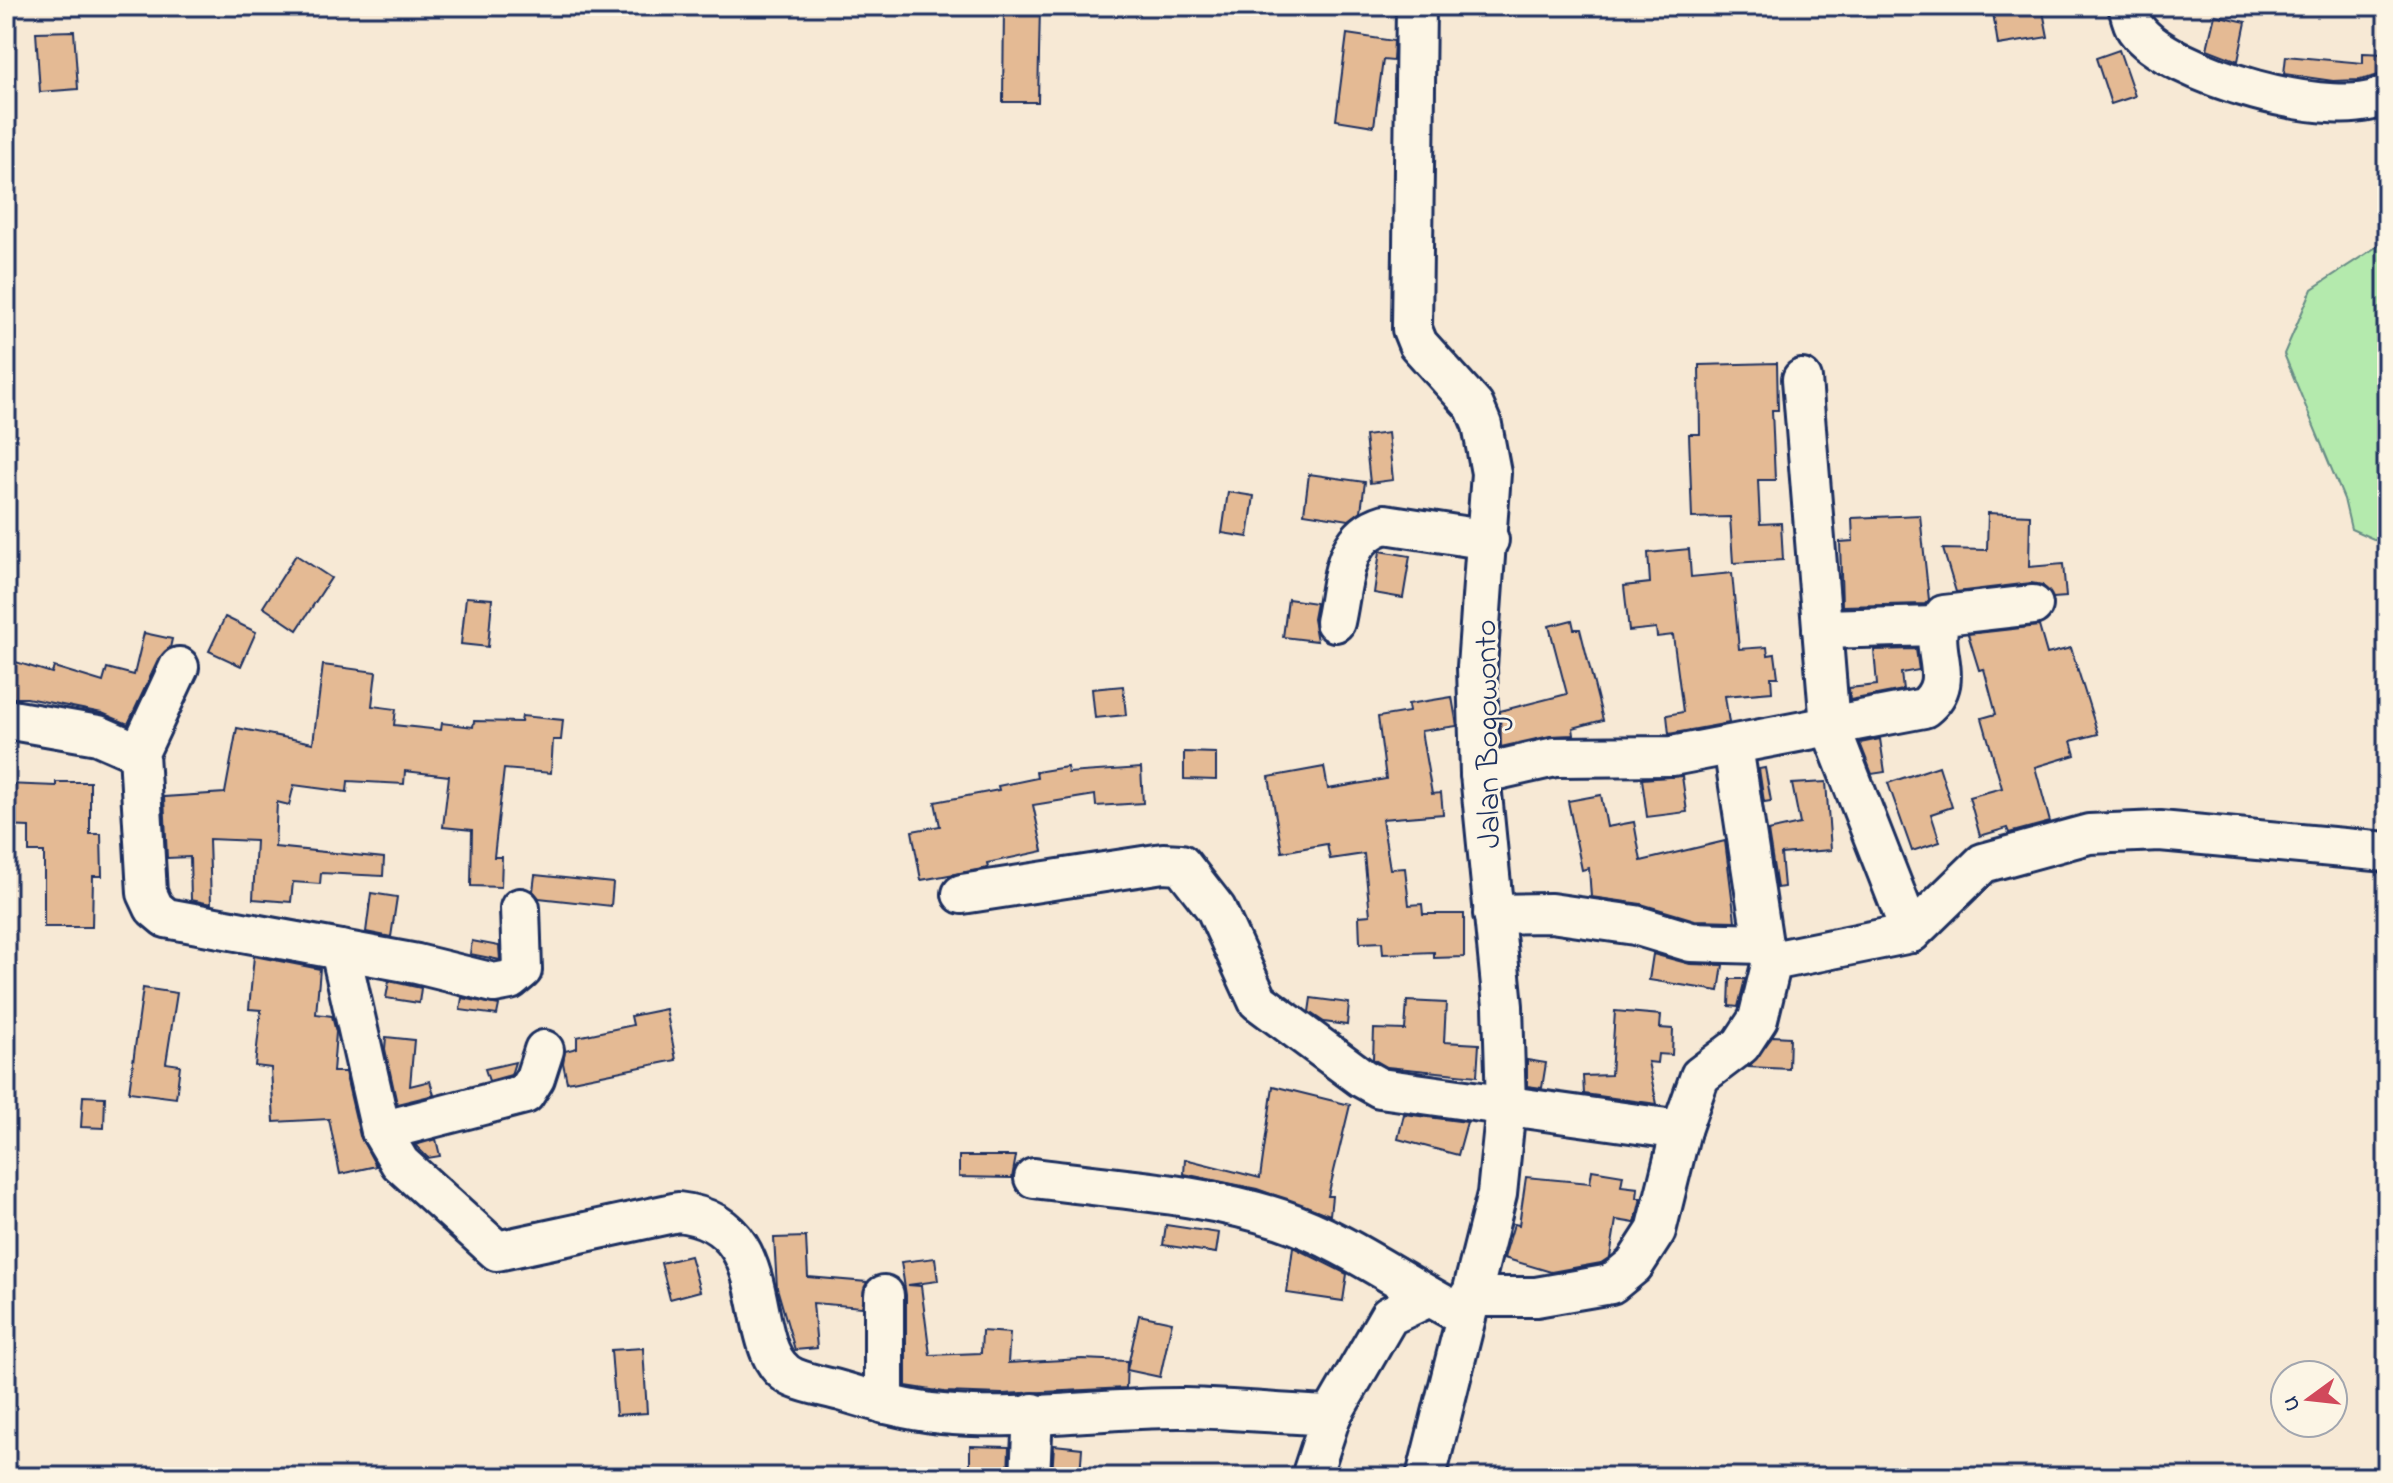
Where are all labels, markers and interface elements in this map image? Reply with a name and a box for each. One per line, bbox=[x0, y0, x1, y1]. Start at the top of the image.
street label: Jalan Bogowonto bbox=[1464, 619, 1515, 849]
north arrow bbox=[2269, 1359, 2349, 1439]
text: U bbox=[2275, 1392, 2310, 1414]

